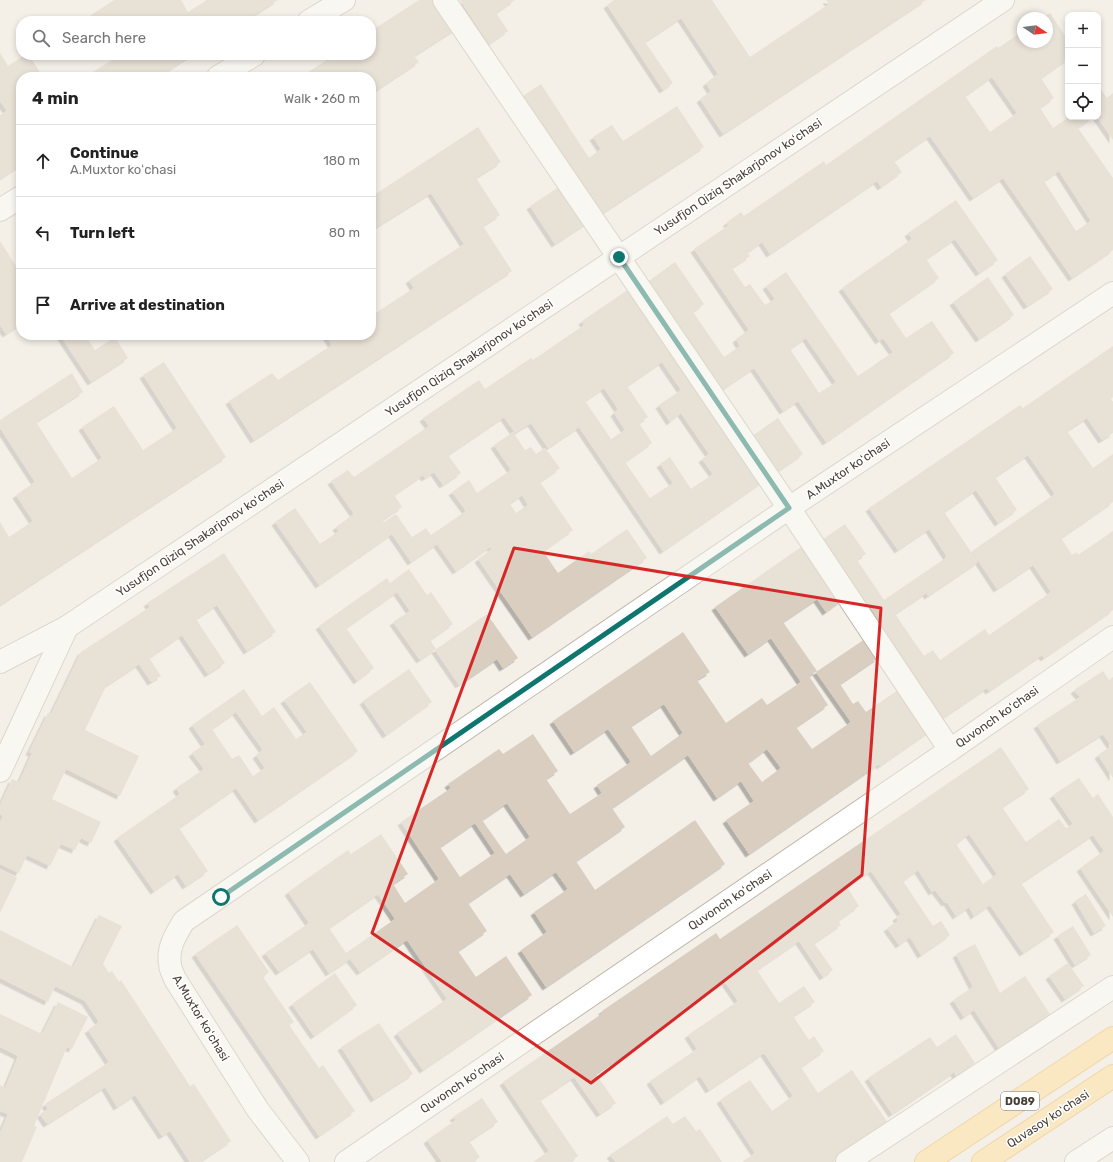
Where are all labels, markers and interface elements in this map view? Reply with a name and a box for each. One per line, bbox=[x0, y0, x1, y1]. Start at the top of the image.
north arrow bbox=[1017, 12, 1053, 48]
map controls bbox=[1065, 12, 1101, 120]
button: + bbox=[1065, 12, 1101, 48]
search box bbox=[16, 16, 376, 60]
icon: search bbox=[30, 27, 52, 49]
text: Search here bbox=[62, 29, 146, 47]
button: − bbox=[1065, 48, 1101, 84]
button: locate bbox=[1065, 84, 1101, 120]
text: 4 min bbox=[32, 88, 79, 108]
text: Walk · 260 m bbox=[284, 91, 360, 106]
street label: Yusufjon Qiziq Shakarjonov koʻchasi bbox=[651, 115, 825, 239]
text: Continue bbox=[70, 144, 139, 162]
icon: ahead bbox=[32, 150, 54, 172]
text: 180 m bbox=[323, 153, 360, 168]
text: A.Muxtor koʻchasi bbox=[70, 162, 176, 177]
icon: left bbox=[32, 222, 54, 244]
text: Turn left bbox=[70, 224, 135, 242]
text: 80 m bbox=[329, 225, 360, 240]
route end bbox=[610, 248, 628, 266]
icon: arrive bbox=[32, 294, 54, 316]
text: Arrive at destination bbox=[70, 296, 225, 314]
street label: Yusufjon Qiziq Shakarjonov koʻchasi bbox=[382, 296, 556, 420]
street label: A.Muxtor koʻchasi bbox=[803, 436, 893, 502]
street label: Yusufjon Qiziq Shakarjonov koʻchasi bbox=[113, 476, 287, 600]
street label: Quvonch koʻchasi bbox=[953, 683, 1041, 751]
street label: Quvonch koʻchasi bbox=[686, 867, 775, 933]
route start bbox=[212, 888, 230, 906]
street label: A.Muxtor koʻchasi bbox=[170, 972, 232, 1064]
street label: Quvonch koʻchasi bbox=[418, 1050, 507, 1116]
street label: Quvasoy koʻchasi bbox=[1004, 1087, 1092, 1151]
road number: D089 bbox=[1001, 1092, 1039, 1110]

